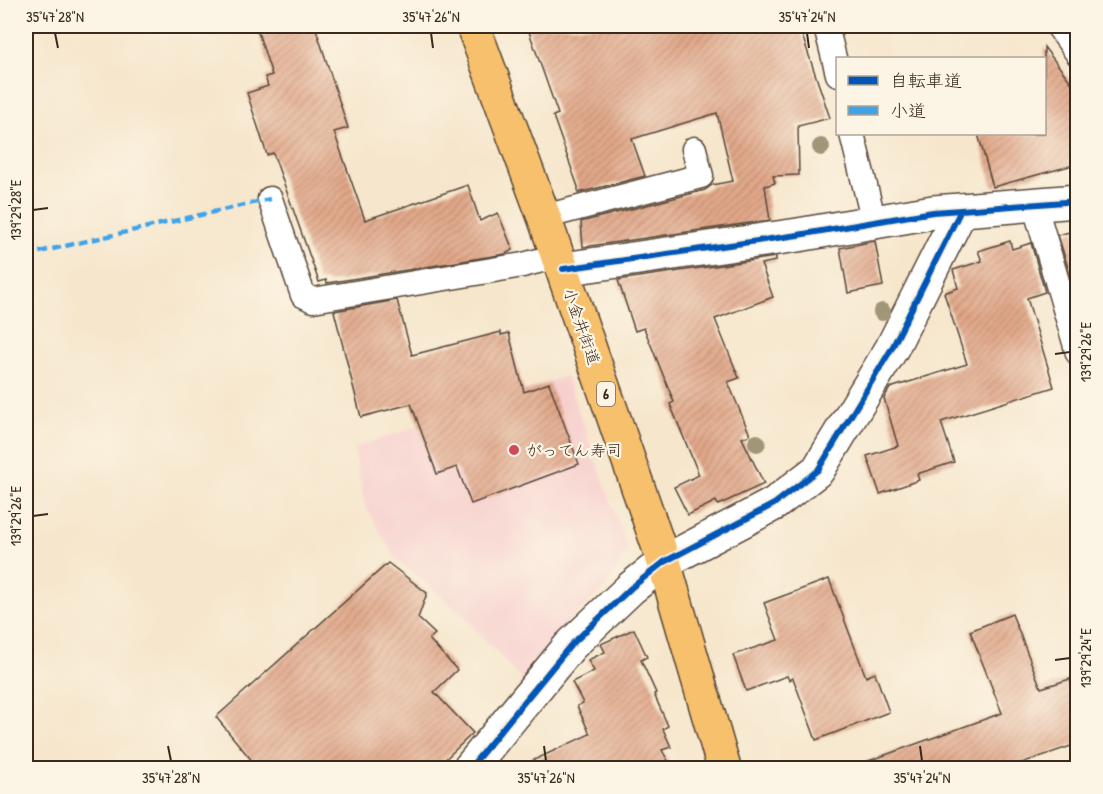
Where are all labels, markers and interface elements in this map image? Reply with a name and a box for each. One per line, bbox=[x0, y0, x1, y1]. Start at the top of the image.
text: 35°47'28"N bbox=[26, 6, 84, 27]
text: 35°47'26"N bbox=[402, 6, 460, 27]
text: 35°47'24"N bbox=[778, 6, 836, 27]
legend bbox=[836, 57, 1046, 135]
text: 自転車道 bbox=[890, 68, 962, 93]
text: 小道 bbox=[890, 98, 926, 123]
text: 139°29'28"E bbox=[5, 179, 26, 240]
street label: 小金井街道 bbox=[559, 285, 605, 367]
text: 139°29'26"E bbox=[1075, 321, 1096, 382]
road number: 6 bbox=[597, 382, 615, 406]
place label: がってん寿司 bbox=[526, 439, 622, 461]
marker: がってん寿司 bbox=[507, 443, 521, 457]
text: 139°29'26"E bbox=[5, 485, 26, 546]
text: 139°29'24"E bbox=[1075, 628, 1096, 688]
text: 35°47'28"N bbox=[142, 767, 200, 788]
text: 35°47'26"N bbox=[517, 767, 575, 788]
text: 35°47'24"N bbox=[893, 767, 951, 788]

